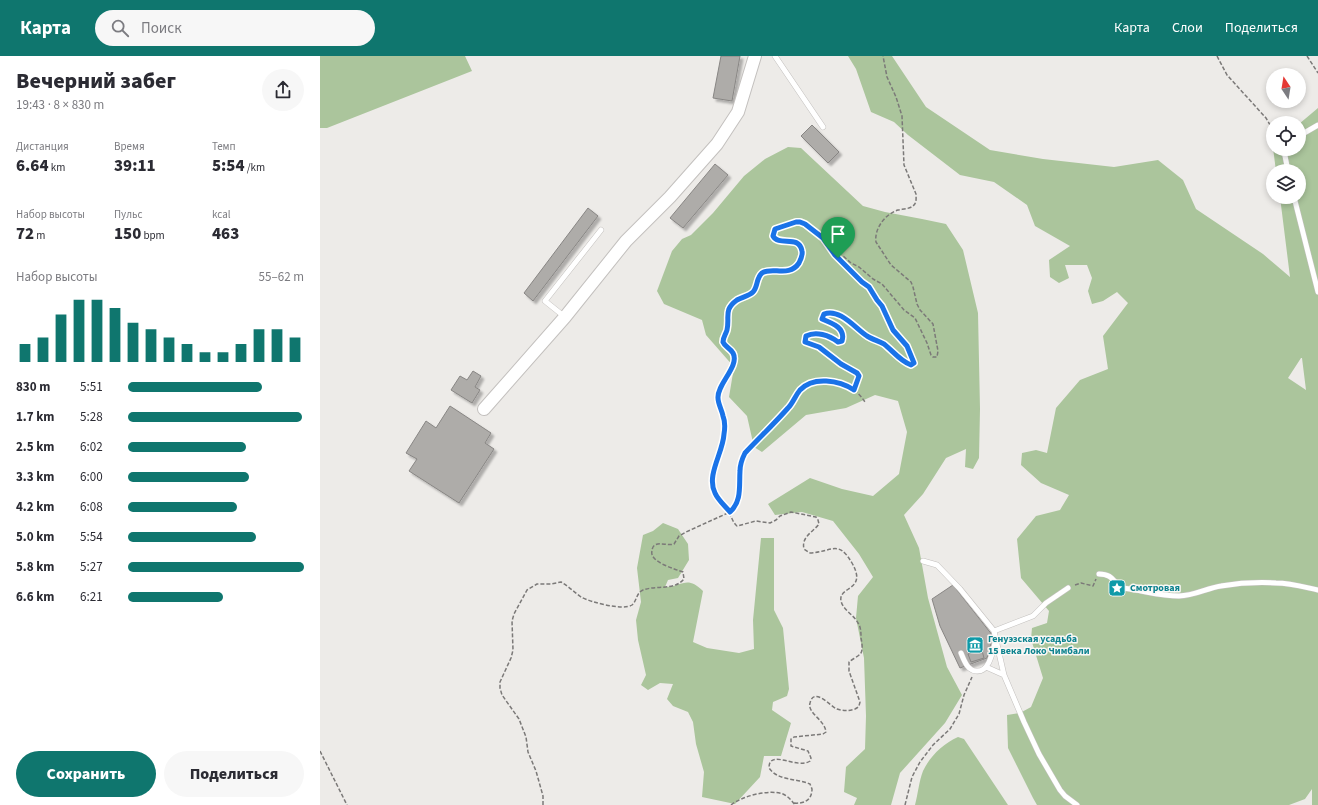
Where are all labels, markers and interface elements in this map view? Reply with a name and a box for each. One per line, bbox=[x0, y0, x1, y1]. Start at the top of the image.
search box bbox=[95, 10, 375, 46]
text: Карта bbox=[20, 15, 71, 42]
icon: search bbox=[109, 17, 131, 39]
text: Поиск bbox=[141, 18, 182, 39]
text: Карта bbox=[1114, 18, 1150, 38]
text: Слои bbox=[1172, 18, 1203, 38]
text: Поделиться bbox=[1225, 18, 1298, 38]
text: Вечерний забег bbox=[16, 65, 176, 97]
north arrow bbox=[1266, 68, 1306, 108]
map controls bbox=[1266, 68, 1306, 204]
button: share bbox=[262, 69, 304, 111]
text: 19:43 · 8 × 830 m bbox=[16, 96, 104, 114]
button: locate bbox=[1266, 116, 1306, 156]
text: Дистанция bbox=[16, 139, 69, 154]
text: Время bbox=[114, 139, 145, 154]
text: Темп bbox=[212, 139, 236, 154]
text: 6.64 bbox=[16, 154, 49, 178]
text: 39:11 bbox=[114, 154, 156, 178]
text: 5:54 bbox=[212, 154, 245, 178]
text: km bbox=[49, 160, 65, 175]
text: /km bbox=[245, 160, 265, 175]
button: layers bbox=[1266, 164, 1306, 204]
text: Набор высоты bbox=[16, 207, 85, 222]
text: Пульс bbox=[114, 207, 142, 222]
text: kcal bbox=[212, 207, 231, 222]
pin bbox=[821, 217, 855, 258]
text: 72 bbox=[16, 222, 34, 246]
text: 150 bbox=[114, 222, 141, 246]
text: 463 bbox=[212, 222, 239, 246]
icon: arrive bbox=[827, 223, 849, 245]
text: m bbox=[34, 228, 45, 243]
text: bpm bbox=[141, 228, 165, 243]
text: Набор высоты bbox=[16, 268, 98, 286]
text: 55–62 m bbox=[259, 268, 304, 286]
text: 830 m bbox=[16, 378, 50, 396]
text: 5:51 bbox=[80, 378, 103, 396]
text: 1.7 km bbox=[16, 408, 55, 426]
text: 5:28 bbox=[80, 408, 103, 426]
text: 2.5 km bbox=[16, 438, 55, 456]
text: 6:02 bbox=[80, 438, 103, 456]
text: 3.3 km bbox=[16, 468, 55, 486]
text: 6:00 bbox=[80, 468, 103, 486]
text: 4.2 km bbox=[16, 498, 55, 516]
text: 6:08 bbox=[80, 498, 103, 516]
text: 5.0 km bbox=[16, 528, 55, 546]
text: 5:54 bbox=[80, 528, 103, 546]
text: 5.8 km bbox=[16, 558, 55, 576]
text: 5:27 bbox=[80, 558, 103, 576]
place icon: Смотровая bbox=[1107, 578, 1127, 598]
place label: Смотровая bbox=[1130, 581, 1180, 595]
text: 6.6 km bbox=[16, 588, 55, 606]
text: 6:21 bbox=[80, 588, 103, 606]
place label: Генуэзская усадьба 15 века Локо Чимбали bbox=[988, 632, 1090, 658]
museum icon: Генуэзская усадьба 15 века Локо Чимбали bbox=[965, 635, 985, 655]
button: Сохранить bbox=[16, 751, 156, 797]
button: Поделиться bbox=[164, 751, 304, 797]

